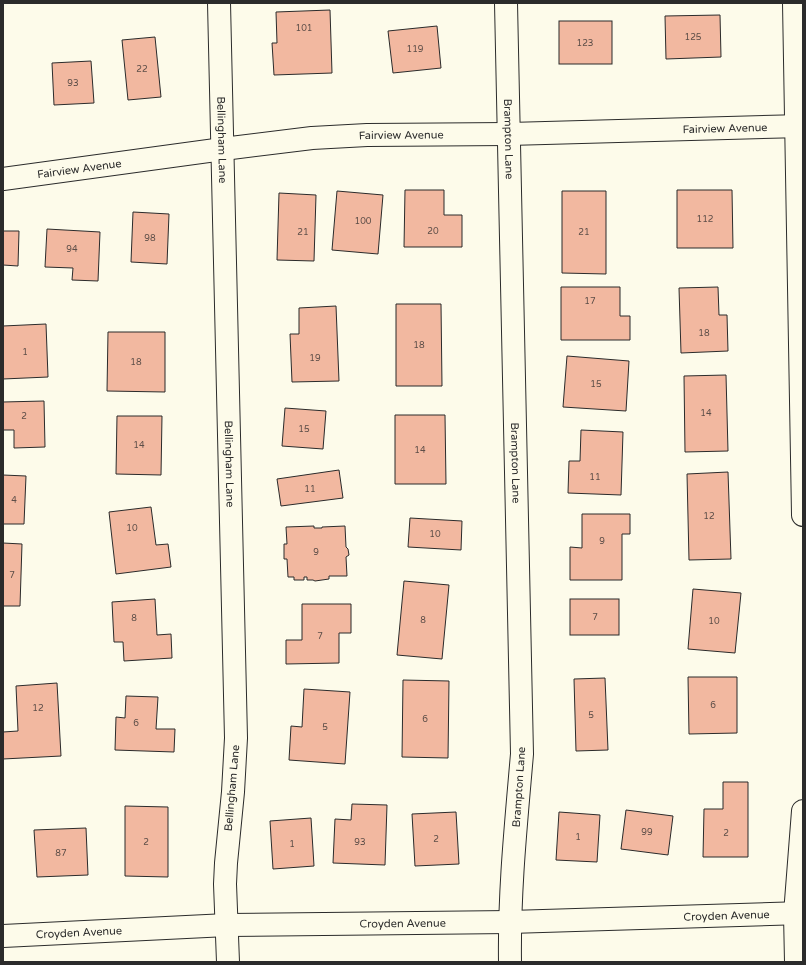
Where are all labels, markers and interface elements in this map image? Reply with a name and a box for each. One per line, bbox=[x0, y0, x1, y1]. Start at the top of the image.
house number: 101 bbox=[296, 23, 312, 34]
house number: 125 bbox=[685, 32, 702, 43]
house number: 123 bbox=[577, 38, 593, 49]
house number: 119 bbox=[407, 44, 424, 55]
house number: 22 bbox=[136, 64, 148, 75]
house number: 93 bbox=[67, 78, 79, 89]
street label: Bellingham Lane bbox=[215, 96, 230, 184]
street label: Brampton Lane bbox=[502, 98, 516, 180]
street label: Fairview Avenue bbox=[683, 120, 768, 136]
street label: Fairview Avenue bbox=[358, 128, 444, 142]
street label: Fairview Avenue bbox=[36, 156, 122, 181]
house number: 112 bbox=[697, 214, 713, 225]
house number: 100 bbox=[355, 216, 372, 227]
house number: 20 bbox=[427, 226, 439, 237]
house number: 21 bbox=[297, 227, 309, 238]
house number: 21 bbox=[578, 227, 590, 238]
house number: 98 bbox=[144, 233, 156, 244]
house number: 94 bbox=[66, 244, 78, 255]
house number: 17 bbox=[584, 296, 596, 307]
house number: 18 bbox=[698, 328, 710, 339]
house number: 18 bbox=[413, 340, 425, 351]
house number: 1 bbox=[22, 347, 28, 358]
house number: 19 bbox=[309, 353, 321, 364]
house number: 18 bbox=[130, 357, 142, 368]
house number: 15 bbox=[590, 379, 602, 390]
house number: 14 bbox=[700, 408, 712, 419]
house number: 2 bbox=[21, 411, 27, 422]
street label: Bellingham Lane bbox=[222, 420, 237, 508]
street label: Brampton Lane bbox=[508, 422, 523, 503]
house number: 15 bbox=[298, 424, 310, 435]
house number: 14 bbox=[133, 440, 145, 451]
house number: 14 bbox=[414, 445, 426, 456]
house number: 11 bbox=[589, 472, 601, 483]
house number: 11 bbox=[304, 484, 316, 495]
house number: 4 bbox=[11, 495, 17, 506]
house number: 12 bbox=[703, 511, 715, 522]
house number: 10 bbox=[126, 523, 138, 534]
house number: 10 bbox=[429, 529, 441, 540]
house number: 9 bbox=[599, 536, 605, 547]
house number: 9 bbox=[313, 547, 319, 558]
house number: 7 bbox=[9, 570, 15, 581]
house number: 7 bbox=[592, 612, 598, 623]
house number: 8 bbox=[131, 613, 137, 624]
house number: 8 bbox=[420, 615, 426, 626]
house number: 10 bbox=[708, 616, 720, 627]
house number: 7 bbox=[317, 631, 323, 642]
house number: 6 bbox=[710, 700, 716, 711]
house number: 12 bbox=[32, 703, 44, 714]
house number: 5 bbox=[588, 710, 594, 721]
house number: 6 bbox=[422, 714, 428, 725]
house number: 6 bbox=[133, 718, 139, 729]
house number: 5 bbox=[322, 722, 328, 733]
street label: Bellingham Lane bbox=[222, 744, 242, 832]
street label: Brampton Lane bbox=[510, 746, 528, 828]
house number: 99 bbox=[641, 827, 653, 838]
house number: 2 bbox=[723, 828, 729, 839]
house number: 1 bbox=[575, 832, 581, 843]
house number: 2 bbox=[433, 834, 439, 845]
house number: 2 bbox=[143, 837, 149, 848]
house number: 93 bbox=[354, 837, 366, 848]
house number: 1 bbox=[289, 839, 295, 850]
house number: 87 bbox=[55, 848, 67, 859]
street label: Croyden Avenue bbox=[683, 908, 770, 923]
street label: Croyden Avenue bbox=[360, 916, 446, 930]
street label: Croyden Avenue bbox=[36, 924, 122, 941]

